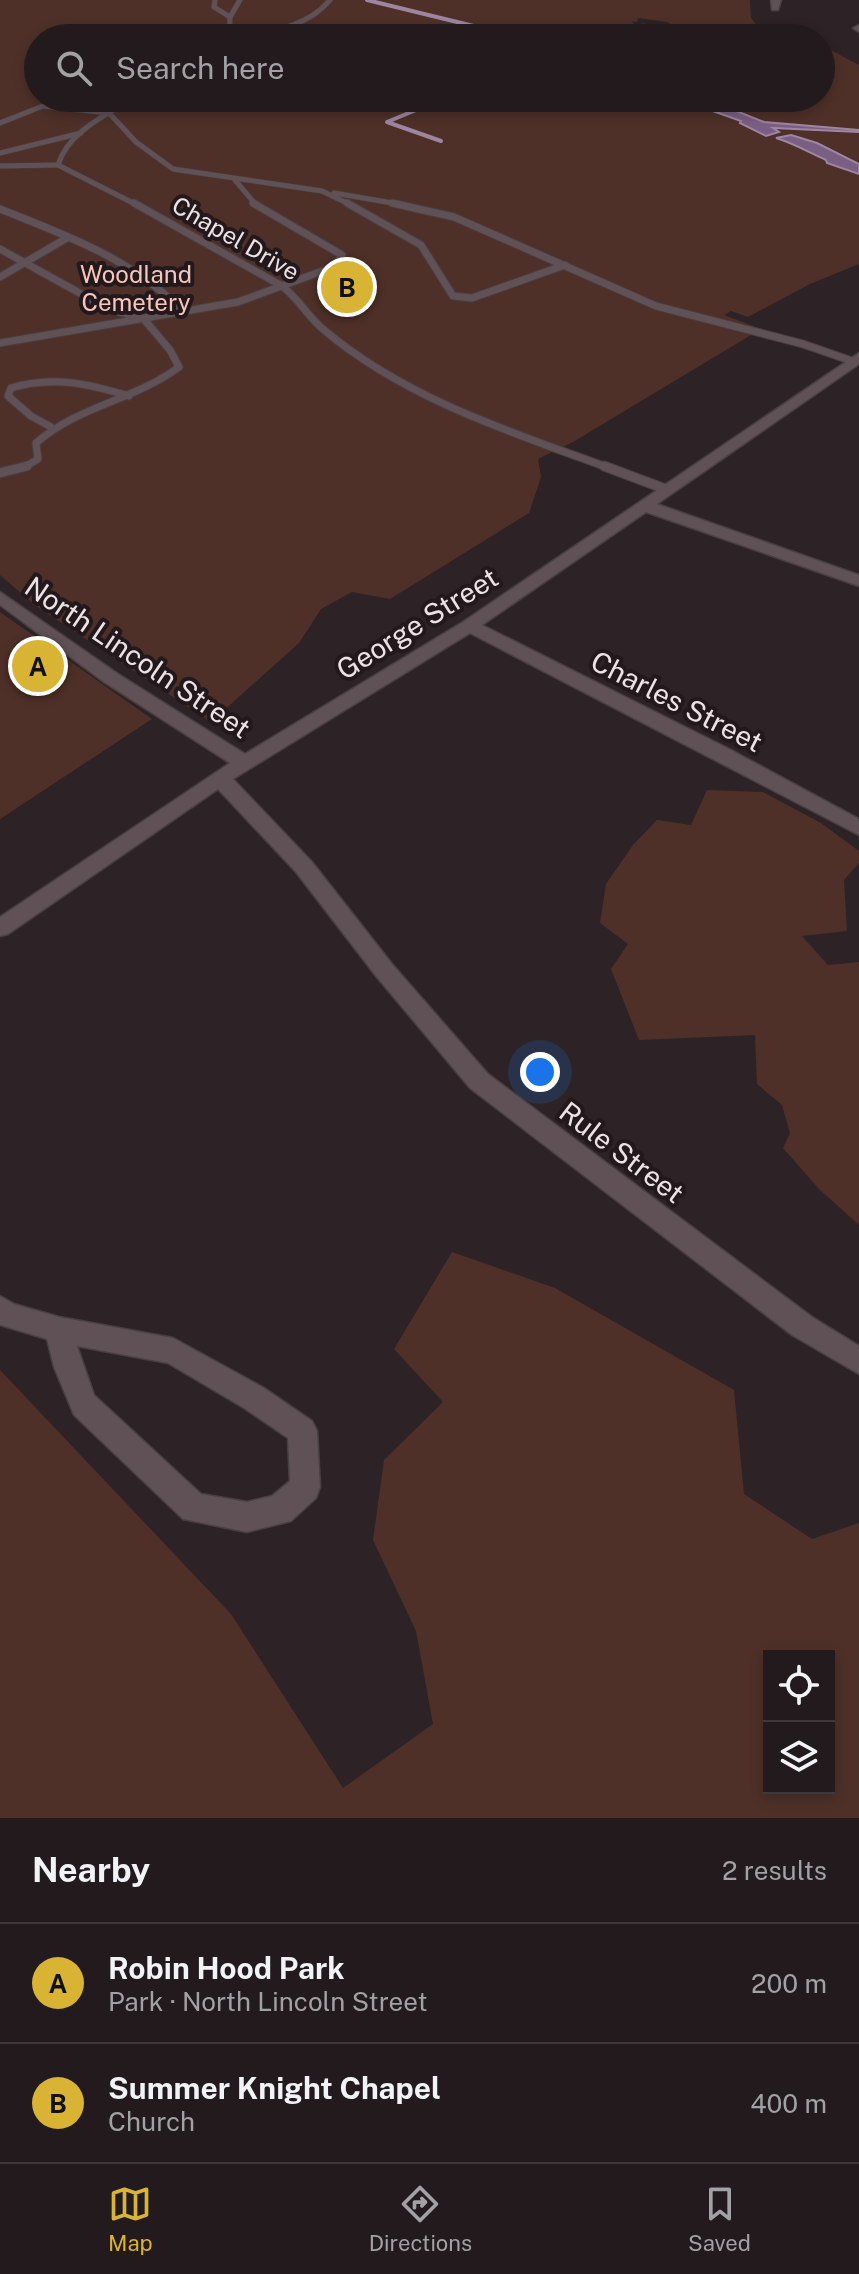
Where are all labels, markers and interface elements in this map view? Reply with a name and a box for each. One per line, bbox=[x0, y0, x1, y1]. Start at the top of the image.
search box bbox=[24, 24, 835, 112]
icon: search bbox=[52, 46, 96, 90]
text: Search here bbox=[116, 50, 284, 86]
street label: Chapel Drive bbox=[168, 190, 304, 286]
pin: B bbox=[321, 257, 373, 317]
park label: Woodland Cemetery bbox=[80, 260, 192, 316]
street label: George Street bbox=[330, 560, 504, 686]
street label: North Lincoln Street bbox=[19, 569, 257, 745]
pin: A bbox=[12, 636, 64, 696]
street label: Charles Street bbox=[586, 644, 768, 758]
your location bbox=[520, 1052, 560, 1092]
street label: Rule Street bbox=[553, 1095, 691, 1209]
map controls bbox=[763, 1650, 835, 1794]
button: locate bbox=[763, 1650, 835, 1722]
button: layers bbox=[763, 1722, 835, 1794]
text: Nearby bbox=[32, 1850, 150, 1890]
text: 2 results bbox=[722, 1855, 827, 1886]
text: Robin Hood Park bbox=[108, 1950, 345, 1986]
text: A bbox=[49, 1968, 67, 1999]
text: 200 m bbox=[751, 1968, 827, 1999]
text: Park · North Lincoln Street bbox=[108, 1986, 428, 2017]
text: Summer Knight Chapel bbox=[108, 2070, 441, 2106]
text: B bbox=[49, 2088, 67, 2119]
text: 400 m bbox=[750, 2088, 827, 2119]
text: Church bbox=[108, 2106, 195, 2137]
tab: Map bbox=[108, 2182, 153, 2256]
tab: Directions bbox=[369, 2182, 472, 2256]
tab: Saved bbox=[688, 2182, 751, 2256]

